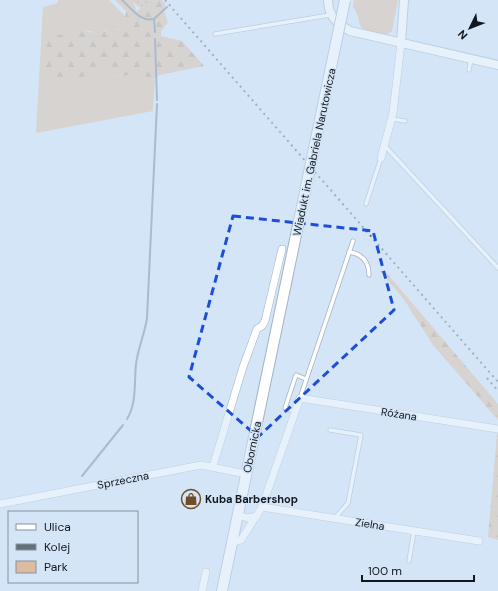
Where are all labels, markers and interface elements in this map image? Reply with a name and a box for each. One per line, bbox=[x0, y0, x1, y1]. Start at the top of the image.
north arrow bbox=[450, 8, 490, 48]
text: N bbox=[455, 27, 471, 43]
street label: Wiadukt im. Gabriela Narutowicza bbox=[289, 67, 339, 237]
street label: Różana bbox=[380, 404, 418, 424]
street label: Obornicka bbox=[240, 420, 264, 474]
street label: Sprzeczna bbox=[96, 468, 150, 492]
shop icon: Kuba Barbershop bbox=[180, 488, 202, 510]
place label: Kuba Barbershop bbox=[205, 492, 298, 506]
legend bbox=[8, 511, 138, 583]
street label: Zielna bbox=[354, 515, 386, 533]
text: Ulica bbox=[44, 519, 71, 535]
text: Kolej bbox=[44, 539, 70, 555]
scale bar bbox=[362, 557, 474, 583]
text: Park bbox=[44, 559, 68, 575]
text: 100 m bbox=[368, 563, 402, 579]

